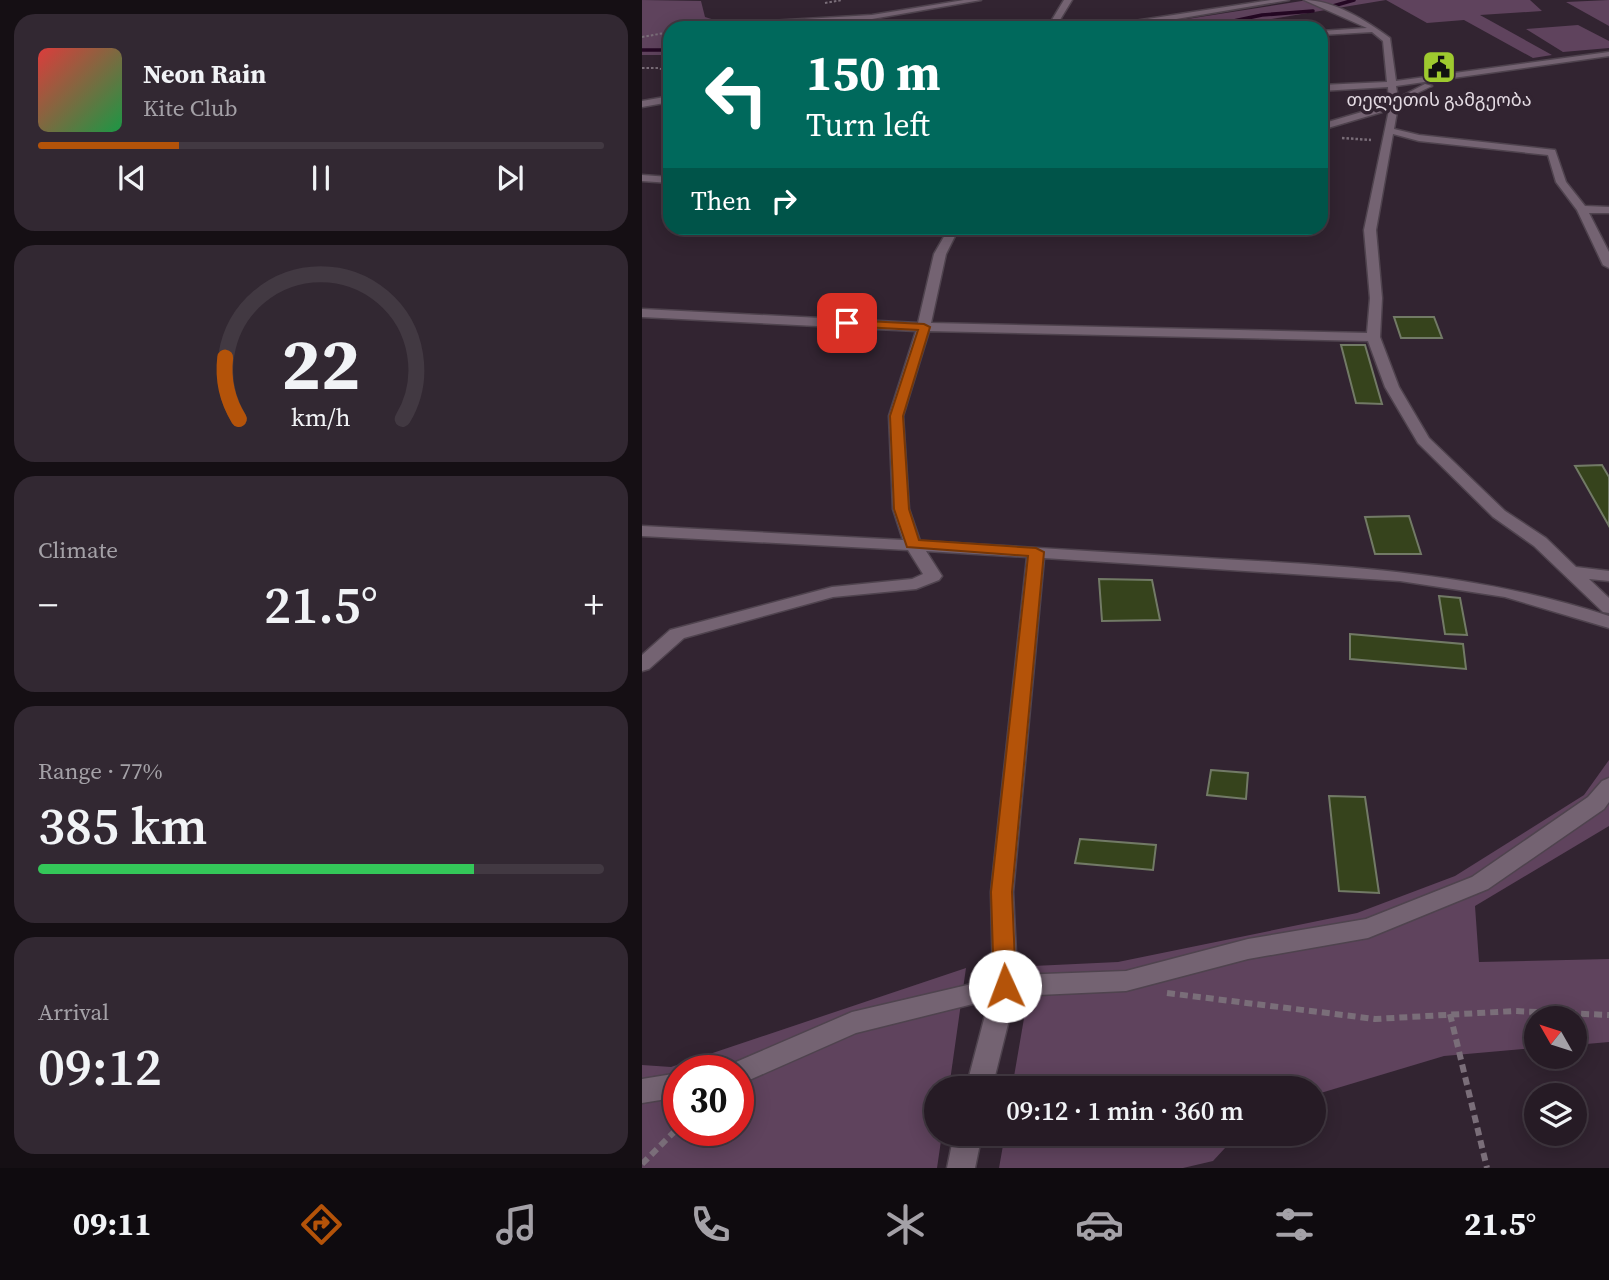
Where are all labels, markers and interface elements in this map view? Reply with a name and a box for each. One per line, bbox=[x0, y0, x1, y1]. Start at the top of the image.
text: 150 m bbox=[806, 39, 941, 106]
public building icon: თელეთის გამგეობა bbox=[1420, 48, 1458, 86]
icon: left bbox=[691, 49, 782, 140]
text: Neon Rain bbox=[143, 56, 266, 92]
place label: თელეთის გამგეობა bbox=[1346, 87, 1532, 112]
text: Kite Club bbox=[143, 92, 238, 124]
text: Turn left bbox=[806, 103, 930, 147]
icon: previous bbox=[113, 159, 151, 197]
icon: pause bbox=[302, 159, 340, 197]
icon: next bbox=[491, 159, 529, 197]
icon: right bbox=[765, 182, 803, 220]
text: Then bbox=[691, 183, 751, 219]
pin bbox=[817, 293, 877, 353]
icon: arrive bbox=[828, 304, 866, 342]
text: 22 bbox=[282, 315, 360, 414]
text: km/h bbox=[291, 400, 351, 434]
text: Climate bbox=[38, 534, 118, 566]
text: 21.5° bbox=[264, 569, 378, 640]
text: − bbox=[38, 579, 58, 631]
text: + bbox=[584, 579, 604, 631]
text: Range · 77% bbox=[38, 755, 163, 787]
text: 385 km bbox=[38, 790, 207, 861]
position arrow bbox=[968, 949, 1042, 1023]
text: Arrival bbox=[38, 996, 109, 1028]
north arrow bbox=[1524, 1006, 1587, 1069]
map controls bbox=[1524, 1006, 1587, 1146]
text: 09:12 bbox=[38, 1031, 162, 1102]
speed limit sign: 30 bbox=[663, 1055, 754, 1146]
button: layers bbox=[1524, 1083, 1587, 1146]
text: 09:12 · 1 min · 360 m bbox=[1006, 1093, 1244, 1129]
icon: directions bbox=[297, 1200, 346, 1249]
icon: music bbox=[492, 1200, 541, 1249]
icon: phone bbox=[686, 1200, 735, 1249]
icon: climate bbox=[881, 1200, 930, 1249]
icon: car bbox=[1075, 1200, 1124, 1249]
icon: filters bbox=[1270, 1200, 1319, 1249]
text: 09:11 bbox=[73, 1202, 152, 1246]
text: 21.5° bbox=[1464, 1202, 1536, 1246]

